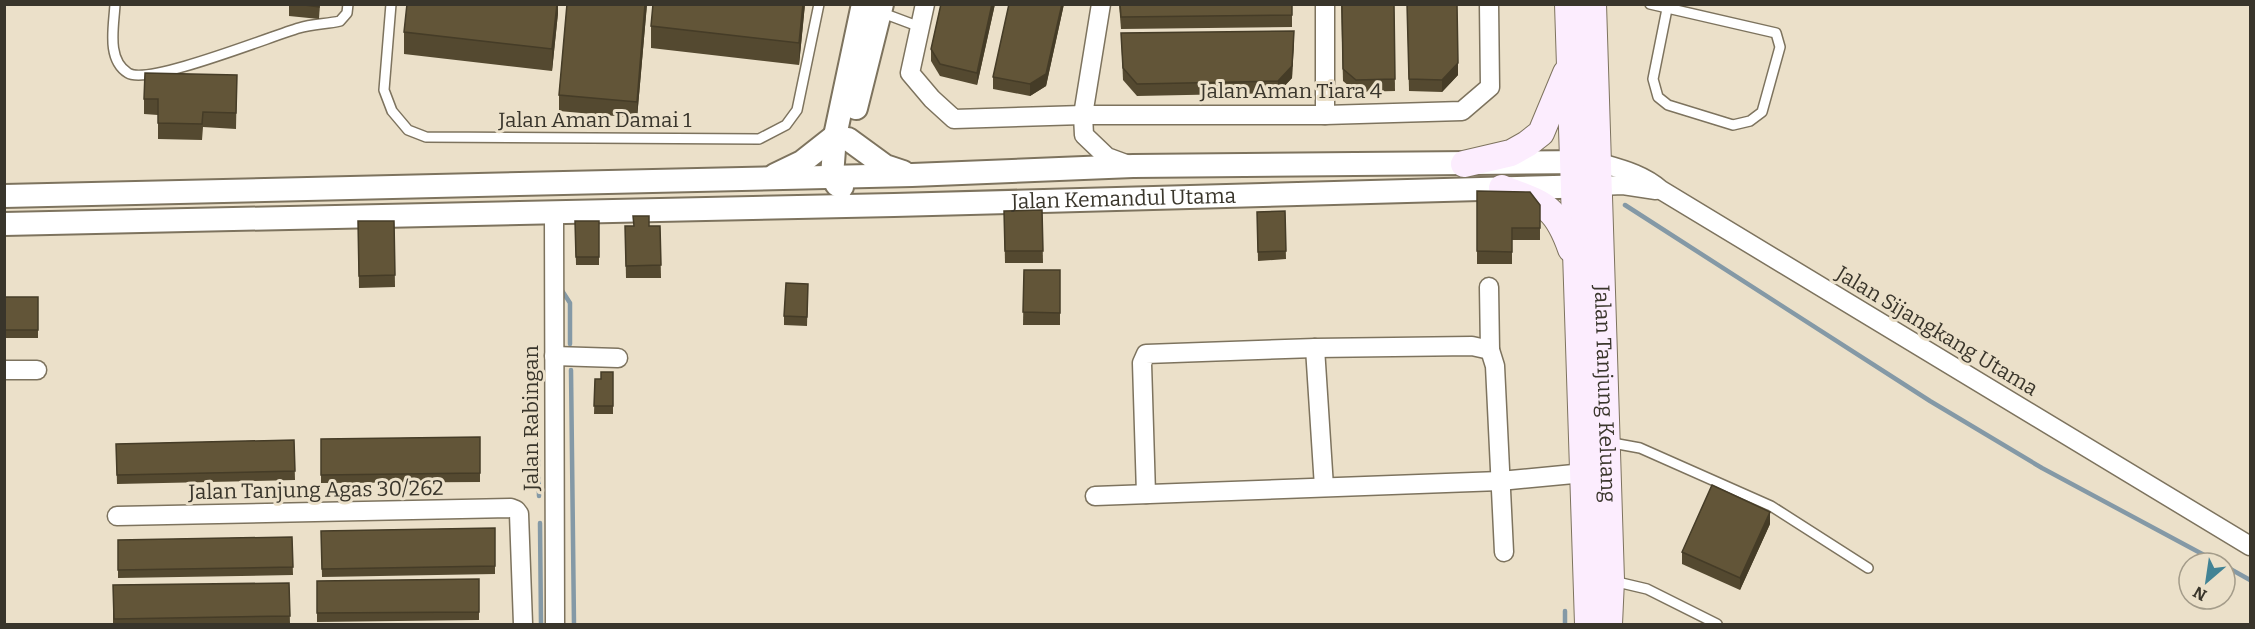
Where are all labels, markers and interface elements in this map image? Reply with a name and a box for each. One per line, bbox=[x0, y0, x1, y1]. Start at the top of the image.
street label: Jalan Aman Tiara 4 bbox=[1199, 78, 1382, 104]
street label: Jalan Aman Damai 1 bbox=[498, 107, 692, 133]
street label: Jalan Kemandul Utama bbox=[1010, 183, 1237, 215]
street label: Jalan Sijangkang Utama bbox=[1830, 260, 2043, 402]
street label: Jalan Tanjung Keluang bbox=[1589, 284, 1622, 503]
street label: Jalan Rabingan bbox=[518, 345, 544, 492]
street label: Jalan Tanjung Agas 30/262 bbox=[187, 475, 444, 505]
north arrow bbox=[2177, 551, 2237, 611]
text: N bbox=[2190, 582, 2210, 605]

